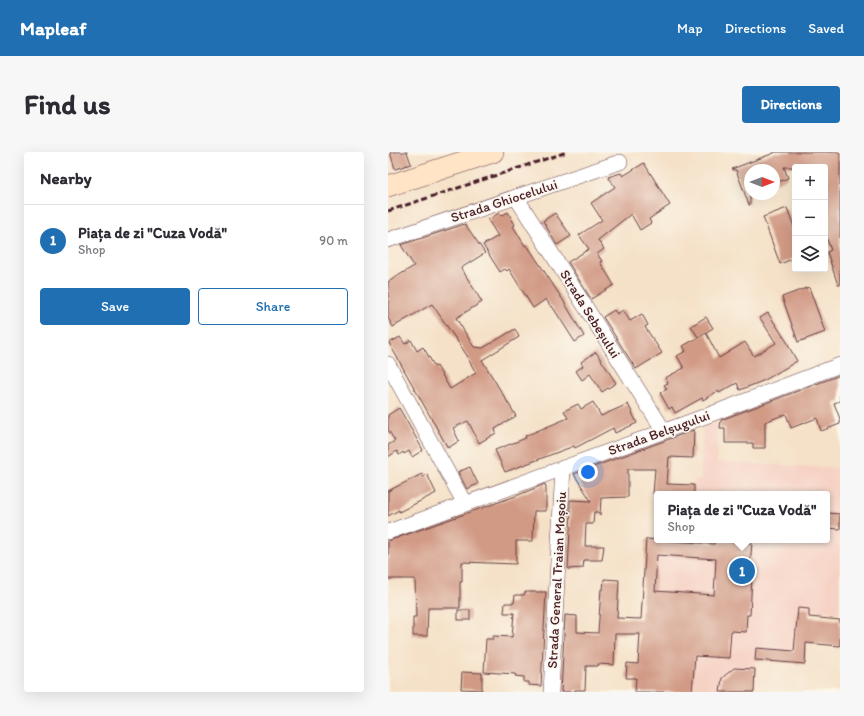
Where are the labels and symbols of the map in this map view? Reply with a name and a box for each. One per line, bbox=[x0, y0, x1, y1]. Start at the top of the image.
north arrow bbox=[744, 164, 780, 200]
street label: Strada Ghiocelului bbox=[448, 176, 560, 226]
street label: Strada Sebeșului bbox=[556, 267, 624, 361]
street label: Strada Belșugului bbox=[606, 407, 712, 459]
your location bbox=[578, 462, 598, 482]
street label: Strada General Traian Moșoiu bbox=[544, 491, 570, 669]
pin: 1 bbox=[729, 556, 755, 586]

